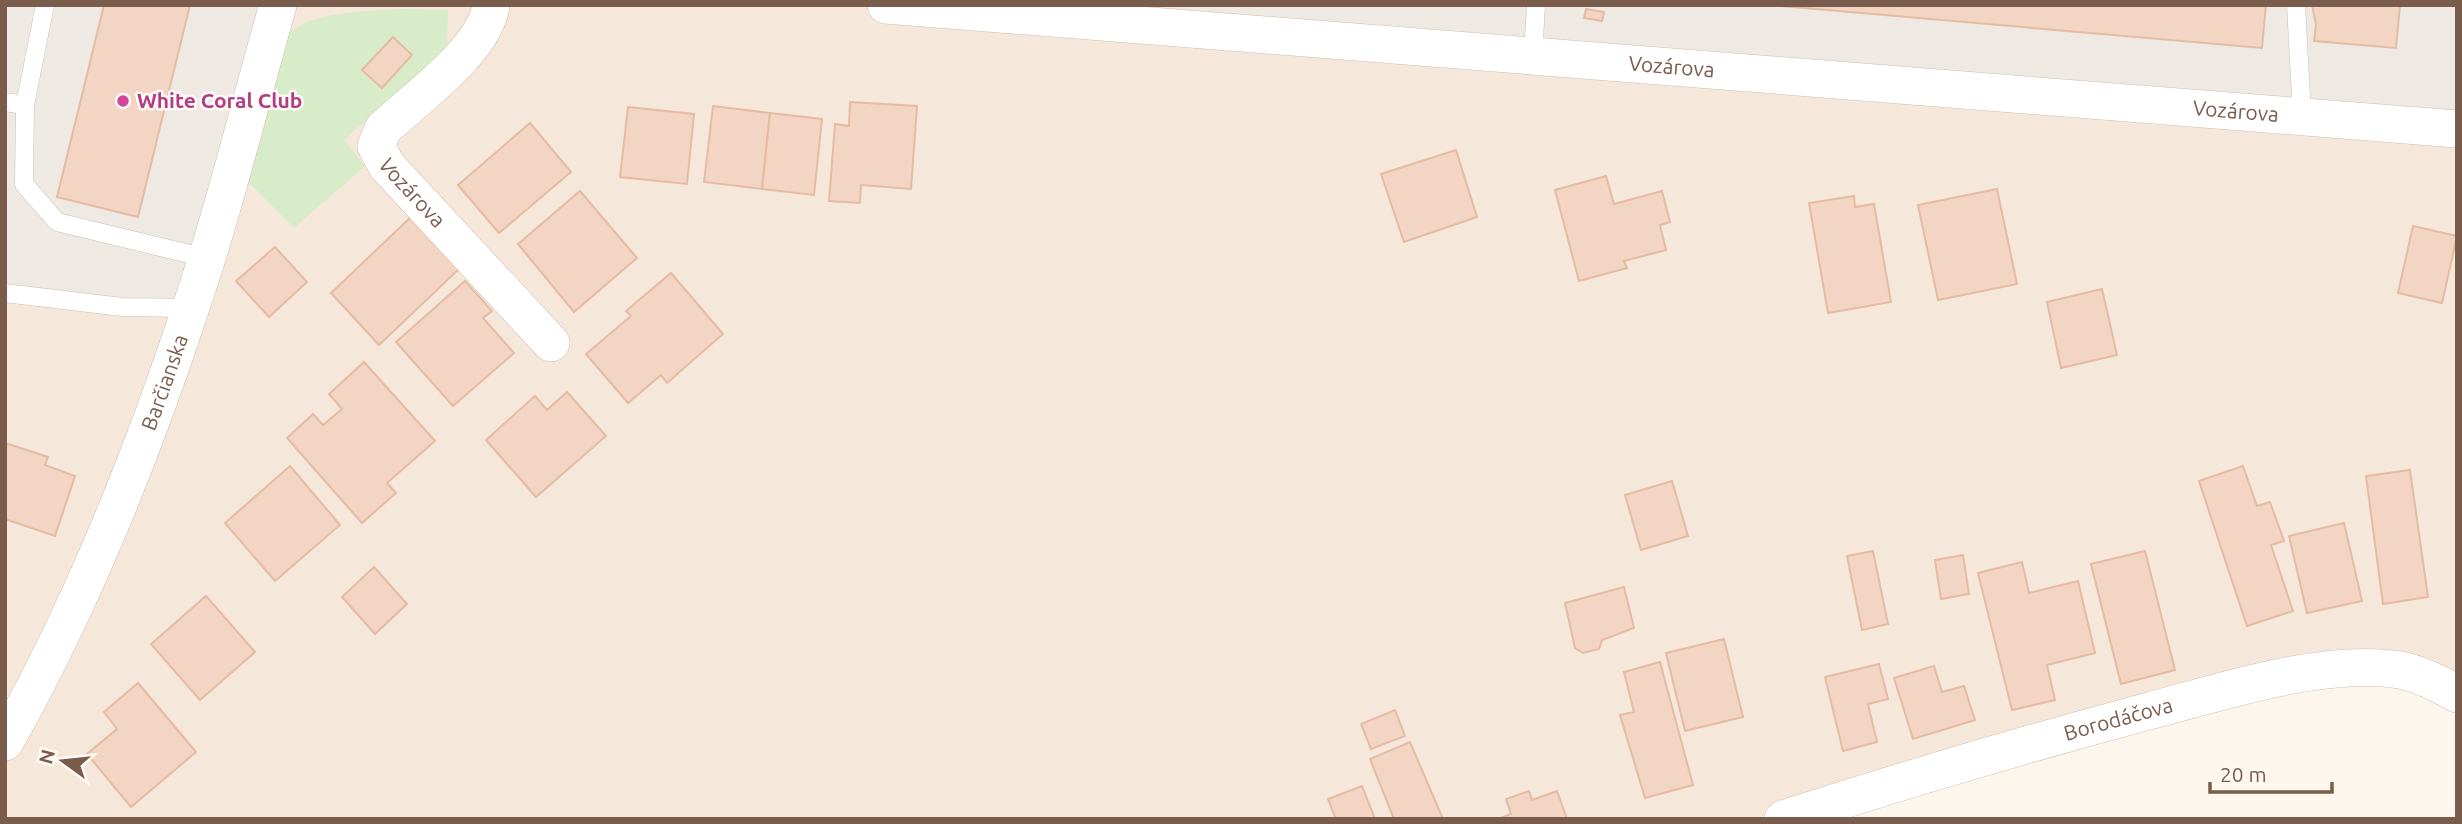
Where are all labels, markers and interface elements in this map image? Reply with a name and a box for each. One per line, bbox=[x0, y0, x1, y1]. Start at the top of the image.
street label: Vozárova bbox=[1628, 51, 1716, 81]
place label: White Coral Club bbox=[137, 88, 302, 112]
marker: White Coral Club bbox=[115, 93, 131, 109]
street label: Vozárova bbox=[2192, 95, 2280, 126]
street label: Vozárova bbox=[374, 154, 451, 232]
street label: Barčianska bbox=[136, 331, 192, 433]
street label: Borodáčova bbox=[2061, 692, 2175, 745]
north arrow bbox=[28, 726, 98, 796]
text: N bbox=[34, 747, 59, 766]
scale bar bbox=[2210, 750, 2332, 794]
text: 20 m bbox=[2220, 762, 2267, 786]

